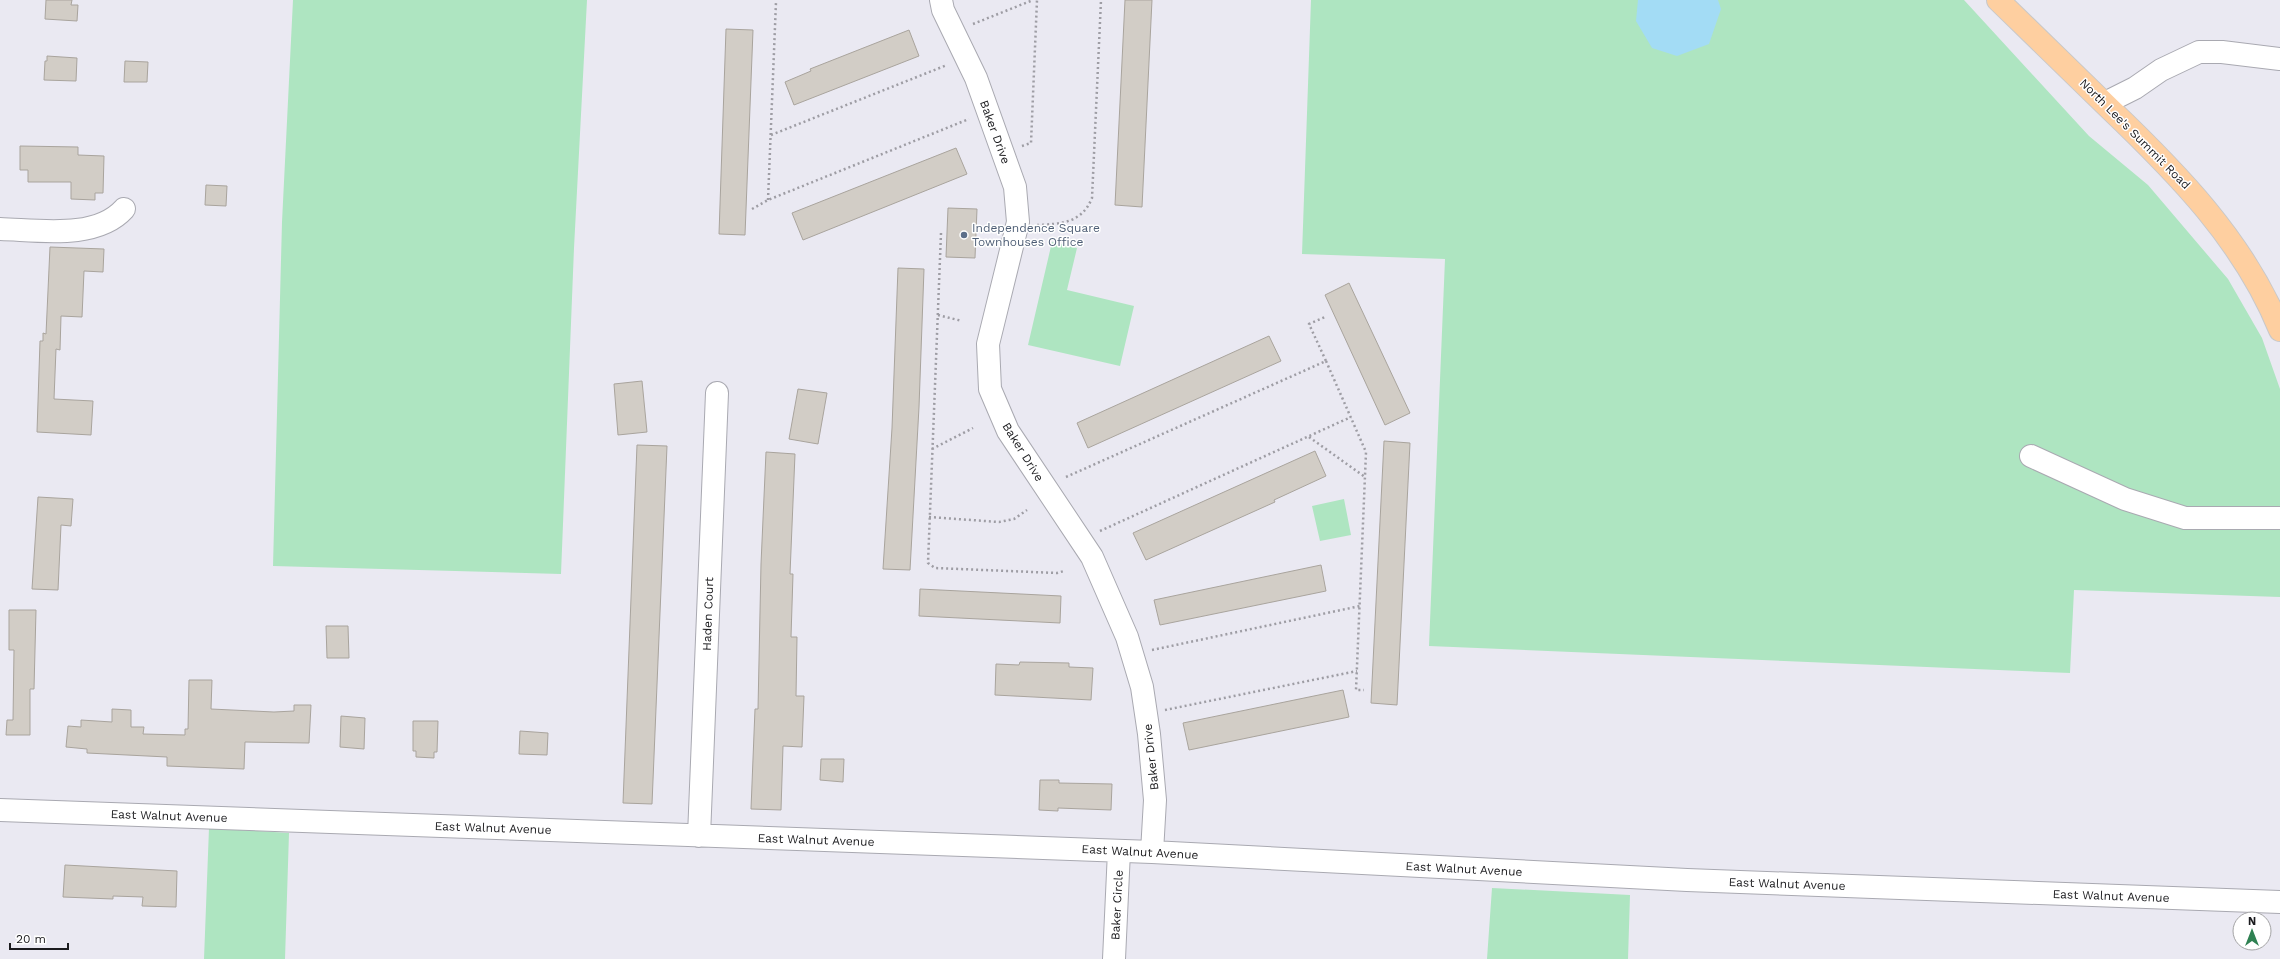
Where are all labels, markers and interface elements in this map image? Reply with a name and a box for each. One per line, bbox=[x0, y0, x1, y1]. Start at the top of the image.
street label: North Lee's Summit Road bbox=[2077, 76, 2193, 192]
street label: Baker Drive bbox=[977, 98, 1013, 166]
place label: Independence Square Townhouses Office bbox=[972, 221, 1100, 249]
marker: Independence Square Townhouses Office bbox=[959, 230, 969, 240]
street label: Baker Drive bbox=[999, 420, 1047, 484]
street label: Haden Court bbox=[700, 577, 716, 651]
street label: Baker Drive bbox=[1141, 723, 1161, 791]
street label: East Walnut Avenue bbox=[110, 807, 228, 825]
street label: East Walnut Avenue bbox=[434, 819, 552, 837]
street label: East Walnut Avenue bbox=[757, 831, 875, 849]
street label: East Walnut Avenue bbox=[1081, 842, 1199, 862]
street label: East Walnut Avenue bbox=[1405, 859, 1523, 879]
street label: Baker Circle bbox=[1108, 869, 1126, 940]
street label: East Walnut Avenue bbox=[1728, 875, 1846, 893]
street label: East Walnut Avenue bbox=[2052, 887, 2170, 905]
north arrow bbox=[2232, 911, 2272, 951]
text: N bbox=[2248, 915, 2256, 928]
scale bar bbox=[10, 925, 68, 951]
text: 20 m bbox=[16, 932, 46, 946]

